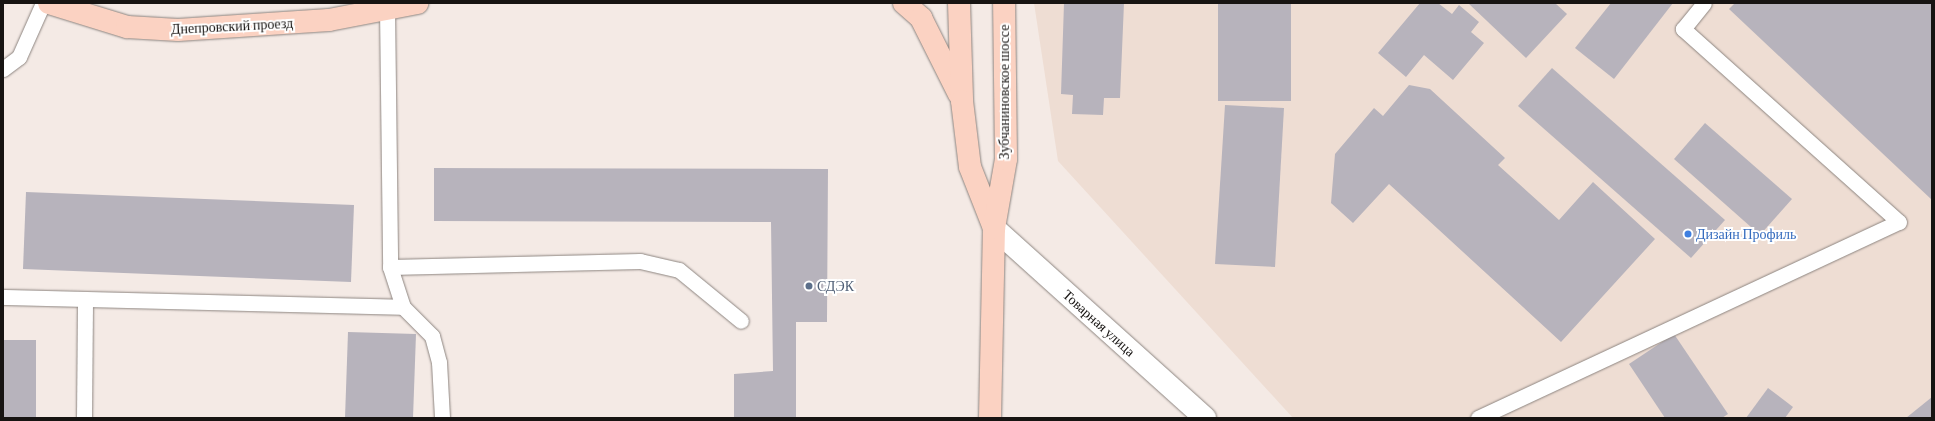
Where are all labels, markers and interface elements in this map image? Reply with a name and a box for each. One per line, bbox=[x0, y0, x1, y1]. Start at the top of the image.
street label: Днепровский проезд bbox=[170, 14, 294, 38]
street label: Зубчаниновское шоссе bbox=[996, 25, 1012, 159]
place label: Дизайн Профиль bbox=[1696, 226, 1796, 242]
marker: Дизайн Профиль bbox=[1683, 229, 1693, 239]
place label: СДЭК bbox=[817, 278, 854, 294]
marker: СДЭК bbox=[804, 281, 814, 291]
street label: Товарная улица bbox=[1059, 286, 1139, 360]

